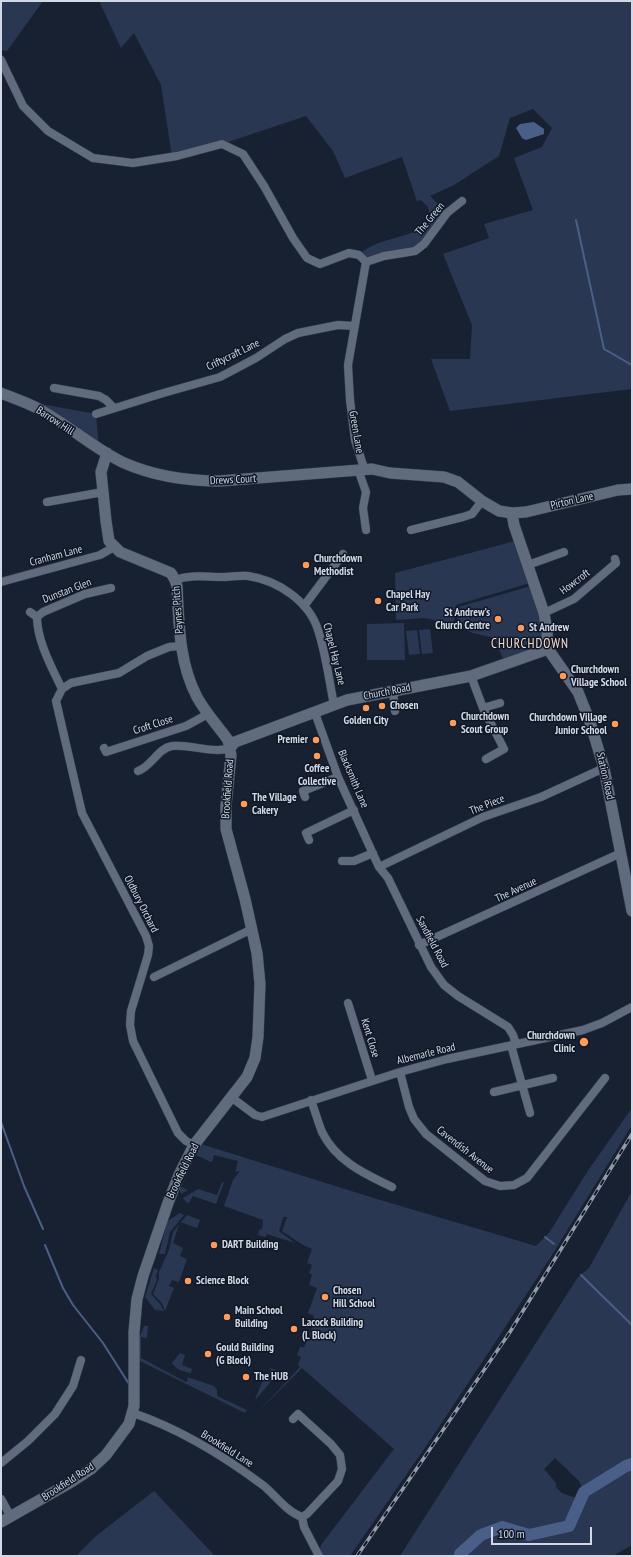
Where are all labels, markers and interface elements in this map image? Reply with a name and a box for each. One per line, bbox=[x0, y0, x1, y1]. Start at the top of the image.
street label: The Green bbox=[412, 200, 448, 238]
street label: Criftycraft Lane bbox=[204, 336, 262, 374]
street label: Barrow Hill bbox=[34, 404, 76, 438]
street label: Green Lane bbox=[346, 410, 366, 454]
street label: Drews Court bbox=[210, 472, 256, 488]
street label: Pirton Lane bbox=[549, 490, 595, 512]
street label: Cranham Lane bbox=[28, 543, 84, 569]
place label: Churchdown Methodist bbox=[314, 552, 362, 578]
marker: Churchdown Methodist bbox=[301, 560, 311, 570]
street label: Howcroft bbox=[557, 566, 593, 598]
street label: Dunstan Glen bbox=[41, 576, 93, 606]
street label: Paynes Pitch bbox=[170, 586, 186, 634]
place label: Chapel Hay Car Park bbox=[386, 588, 430, 614]
marker: Chapel Hay Car Park bbox=[373, 596, 383, 606]
place label: St Andrew's Church Centre bbox=[435, 606, 490, 632]
marker: St Andrew's Church Centre bbox=[493, 614, 503, 624]
place label: St Andrew bbox=[529, 621, 569, 635]
street label: Chapel Hay Lane bbox=[320, 622, 348, 686]
marker: St Andrew bbox=[516, 623, 526, 633]
district label: CHURCHDOWN bbox=[491, 636, 569, 652]
place label: Churchdown Village School bbox=[571, 663, 627, 689]
marker: Churchdown Village School bbox=[558, 671, 568, 681]
street label: Church Road bbox=[362, 681, 412, 703]
place label: Chosen bbox=[390, 699, 418, 713]
marker: Chosen bbox=[377, 701, 387, 711]
marker: Golden City bbox=[361, 703, 371, 713]
place label: Churchdown Scout Group bbox=[461, 710, 509, 736]
place label: Churchdown Village Junior School bbox=[529, 711, 607, 737]
street label: Croft Close bbox=[131, 712, 175, 738]
place label: Golden City bbox=[344, 714, 388, 728]
marker: Churchdown Scout Group bbox=[448, 718, 458, 728]
marker: Churchdown Village Junior School bbox=[610, 719, 620, 729]
place label: Premier bbox=[277, 733, 308, 747]
marker: Premier bbox=[311, 735, 321, 745]
street label: Blacksmith Lane bbox=[335, 748, 371, 810]
marker: Coffee Collective bbox=[312, 751, 322, 761]
street label: Station Road bbox=[593, 751, 617, 801]
street label: Brookfield Road bbox=[219, 759, 237, 819]
place label: Coffee Collective bbox=[298, 762, 336, 788]
place label: The Village Cakery bbox=[252, 791, 297, 817]
street label: The Piece bbox=[468, 792, 506, 818]
marker: The Village Cakery bbox=[239, 799, 249, 809]
street label: Oldbury Orchard bbox=[121, 873, 161, 935]
street label: The Avenue bbox=[493, 875, 539, 905]
street label: Sandfield Road bbox=[413, 914, 451, 970]
street label: Kent Close bbox=[358, 1017, 382, 1059]
place label: Churchdown Clinic bbox=[527, 1029, 575, 1055]
marker: Churchdown Clinic bbox=[578, 1036, 590, 1048]
street label: Albemarle Road bbox=[395, 1040, 457, 1068]
street label: Cavendish Avenue bbox=[434, 1124, 496, 1176]
street label: Brookfield Road bbox=[164, 1141, 202, 1201]
place label: DART Building bbox=[222, 1238, 278, 1252]
marker: DART Building bbox=[209, 1240, 219, 1250]
place label: Science Block bbox=[196, 1274, 249, 1288]
marker: Science Block bbox=[183, 1276, 193, 1286]
place label: Chosen Hill School bbox=[333, 1284, 375, 1310]
marker: Chosen Hill School bbox=[320, 1292, 330, 1302]
place label: Main School Building bbox=[235, 1304, 283, 1330]
marker: Main School Building bbox=[222, 1312, 232, 1322]
place label: Lacock Building (L Block) bbox=[302, 1316, 363, 1342]
marker: Lacock Building (L Block) bbox=[289, 1324, 299, 1334]
place label: Gould Building (G Block) bbox=[216, 1341, 274, 1367]
marker: Gould Building (G Block) bbox=[203, 1349, 213, 1359]
place label: The HUB bbox=[254, 1370, 288, 1384]
marker: The HUB bbox=[241, 1372, 251, 1382]
street label: Brookfield Lane bbox=[198, 1428, 256, 1470]
street label: Brookfield Road bbox=[39, 1460, 97, 1504]
scale bar bbox=[493, 1519, 594, 1545]
text: 100 m bbox=[498, 1526, 525, 1541]

